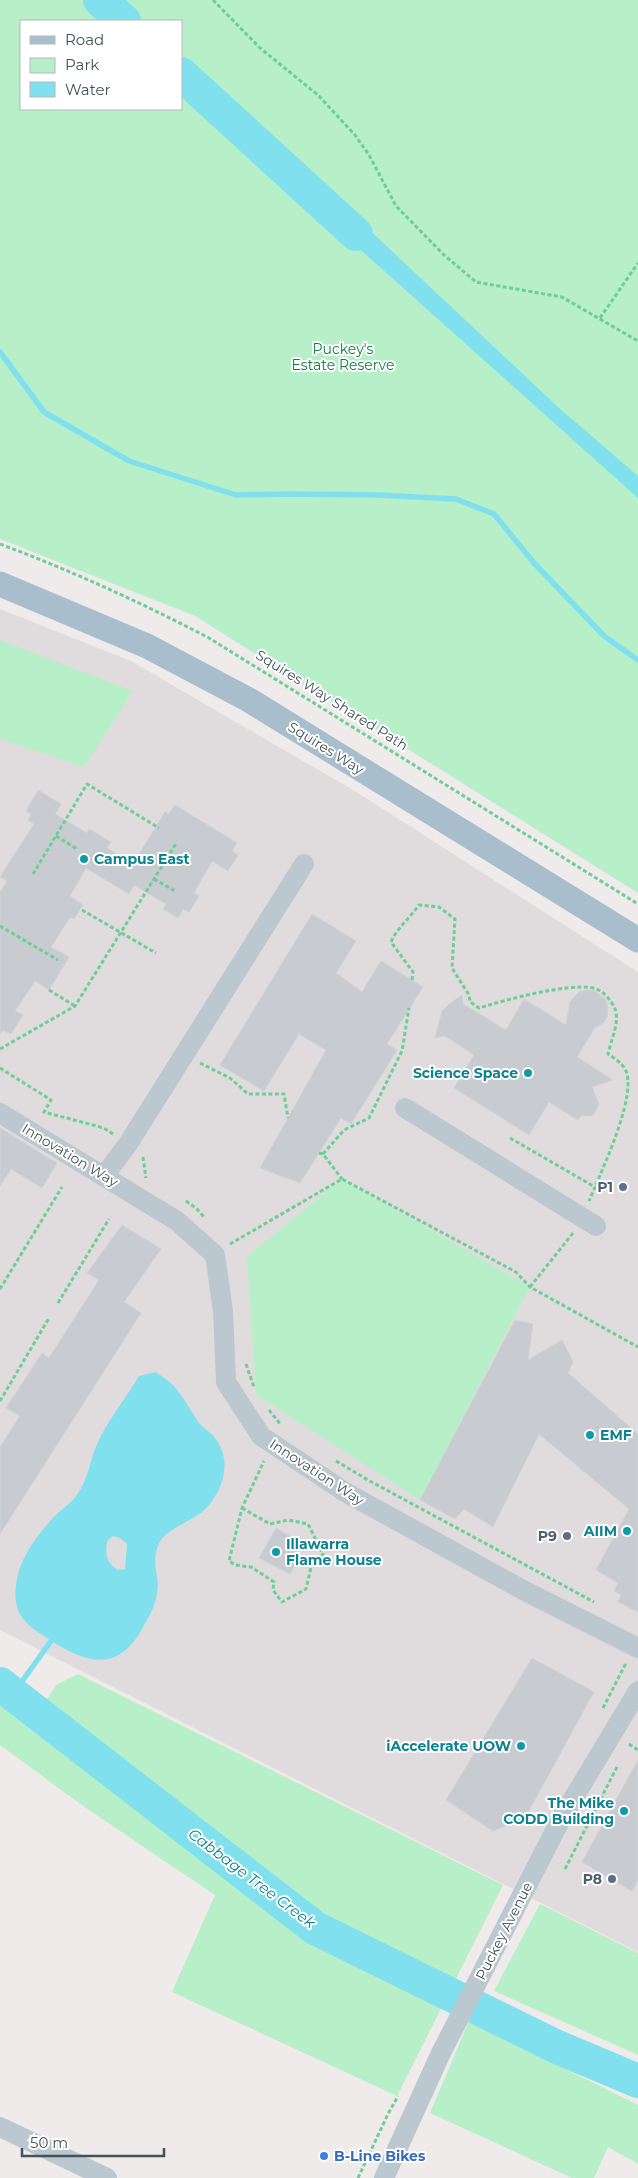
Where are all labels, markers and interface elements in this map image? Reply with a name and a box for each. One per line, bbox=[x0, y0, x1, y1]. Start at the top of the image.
legend bbox=[20, 20, 182, 110]
text: Road bbox=[65, 30, 104, 49]
text: Park bbox=[65, 55, 99, 74]
text: Water bbox=[65, 80, 111, 99]
park label: Puckey's Estate Reserve bbox=[292, 340, 394, 374]
street label: Squires Way Shared Path bbox=[253, 646, 411, 754]
street label: Squires Way bbox=[285, 718, 367, 778]
place label: Campus East bbox=[94, 850, 190, 868]
marker: Campus East bbox=[78, 853, 90, 865]
place label: Science Space bbox=[413, 1064, 518, 1082]
marker: Science Space bbox=[522, 1067, 534, 1079]
street label: Innovation Way bbox=[19, 1119, 122, 1191]
place label: P1 bbox=[597, 1178, 613, 1196]
marker: P1 bbox=[617, 1181, 629, 1193]
place label: EMF bbox=[600, 1426, 632, 1444]
marker: EMF bbox=[584, 1429, 596, 1441]
street label: Innovation Way bbox=[266, 1435, 368, 1509]
place label: AIIM bbox=[583, 1522, 617, 1540]
marker: AIIM bbox=[621, 1525, 633, 1537]
place label: P9 bbox=[538, 1527, 557, 1545]
marker: P9 bbox=[561, 1530, 573, 1542]
place label: Illawarra Flame House bbox=[286, 1535, 382, 1569]
marker: Illawarra Flame House bbox=[270, 1546, 282, 1558]
place label: iAccelerate UOW bbox=[386, 1737, 511, 1755]
marker: iAccelerate UOW bbox=[515, 1740, 527, 1752]
place label: The Mike CODD Building bbox=[503, 1794, 614, 1828]
marker: The Mike CODD Building bbox=[618, 1805, 630, 1817]
water label: Cabbage Tree Creek bbox=[185, 1824, 320, 1933]
place label: P8 bbox=[583, 1870, 602, 1888]
marker: P8 bbox=[606, 1873, 618, 1885]
street label: Puckey Avenue bbox=[472, 1879, 536, 1983]
scale bar bbox=[22, 2126, 165, 2158]
text: 50 m bbox=[30, 2133, 68, 2152]
place label: B-Line Bikes bbox=[334, 2147, 426, 2165]
marker: B-Line Bikes bbox=[318, 2150, 330, 2162]

